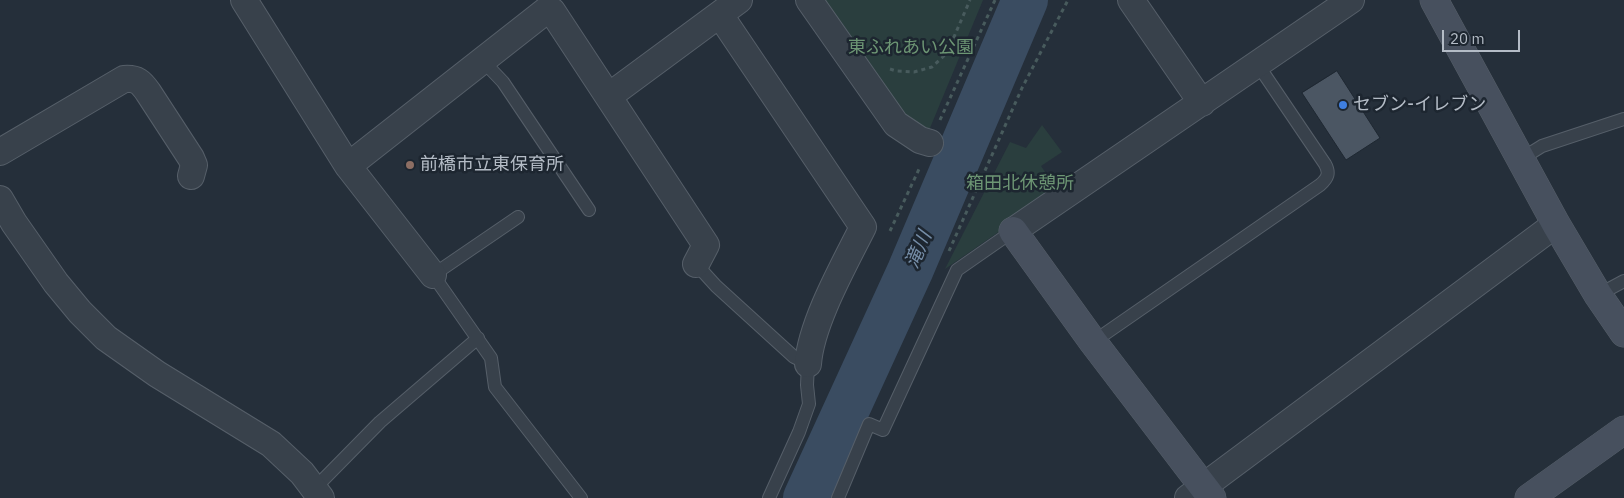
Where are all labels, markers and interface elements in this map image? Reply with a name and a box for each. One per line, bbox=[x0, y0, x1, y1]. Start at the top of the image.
scale bar bbox=[1444, 20, 1522, 52]
text: 20 m bbox=[1450, 29, 1485, 48]
park label: 東ふれあい公園 bbox=[848, 37, 974, 59]
place label: セブン-イレブン bbox=[1353, 94, 1486, 116]
marker: セブン-イレブン bbox=[1337, 99, 1349, 111]
place label: 前橋市立東保育所 bbox=[420, 154, 564, 176]
marker: 前橋市立東保育所 bbox=[404, 159, 416, 171]
park label: 箱田北休憩所 bbox=[966, 173, 1074, 195]
water label: 滝川 bbox=[901, 228, 937, 272]

